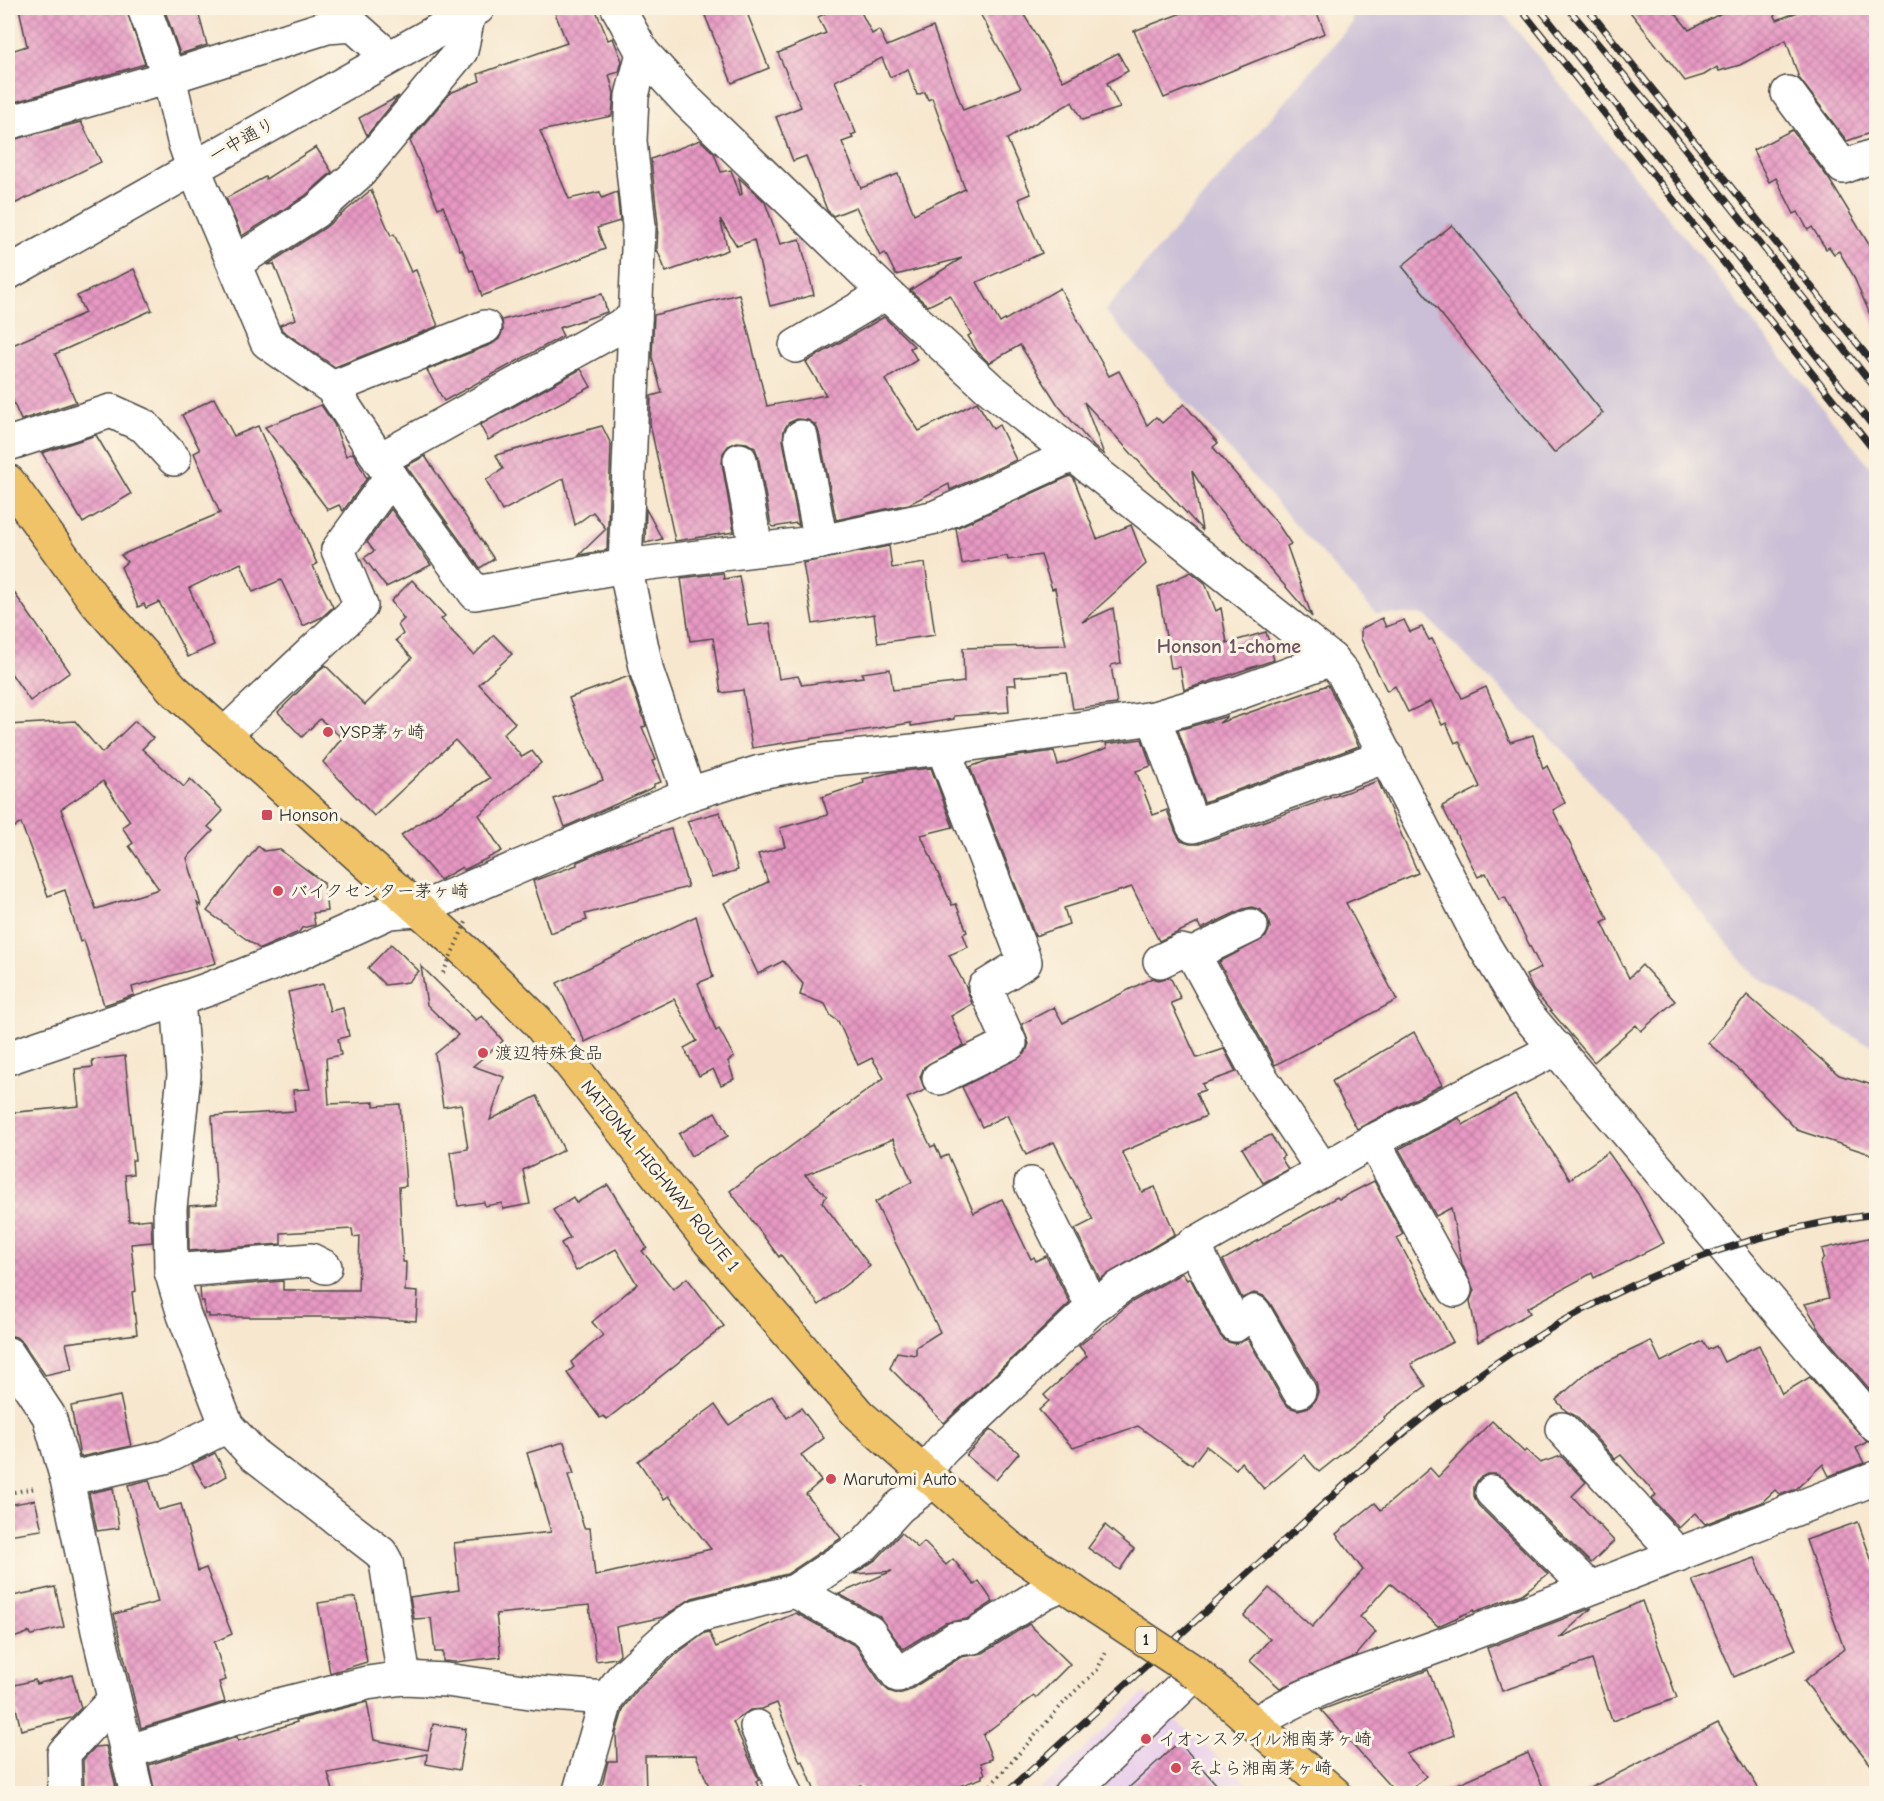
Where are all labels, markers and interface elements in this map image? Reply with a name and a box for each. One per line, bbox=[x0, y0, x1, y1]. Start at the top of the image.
street label: 一中通り bbox=[205, 113, 279, 167]
district label: Honson 1-chome bbox=[1157, 635, 1301, 658]
place label: YSP茅ヶ崎 bbox=[340, 722, 425, 743]
marker: YSP茅ヶ崎 bbox=[321, 725, 335, 739]
place label: Honson bbox=[279, 805, 338, 826]
marker: Honson bbox=[260, 808, 274, 822]
place label: バイクセンター茅ヶ崎 bbox=[290, 881, 469, 902]
marker: バイクセンター茅ヶ崎 bbox=[271, 884, 285, 898]
place label: 渡辺特殊食品 bbox=[495, 1043, 603, 1064]
marker: 渡辺特殊食品 bbox=[476, 1046, 490, 1060]
street label: NATIONAL HIGHWAY ROUTE 1 bbox=[576, 1076, 744, 1276]
place label: Marutomi Auto bbox=[843, 1469, 957, 1490]
marker: Marutomi Auto bbox=[824, 1472, 838, 1486]
road number: 1 bbox=[1136, 1627, 1156, 1653]
place label: イオンスタイル湘南茅ヶ崎 bbox=[1158, 1729, 1372, 1750]
marker: イオンスタイル湘南茅ヶ崎 bbox=[1139, 1732, 1153, 1746]
place label: そよら湘南茅ヶ崎 bbox=[1188, 1758, 1332, 1779]
marker: そよら湘南茅ヶ崎 bbox=[1169, 1761, 1183, 1775]

